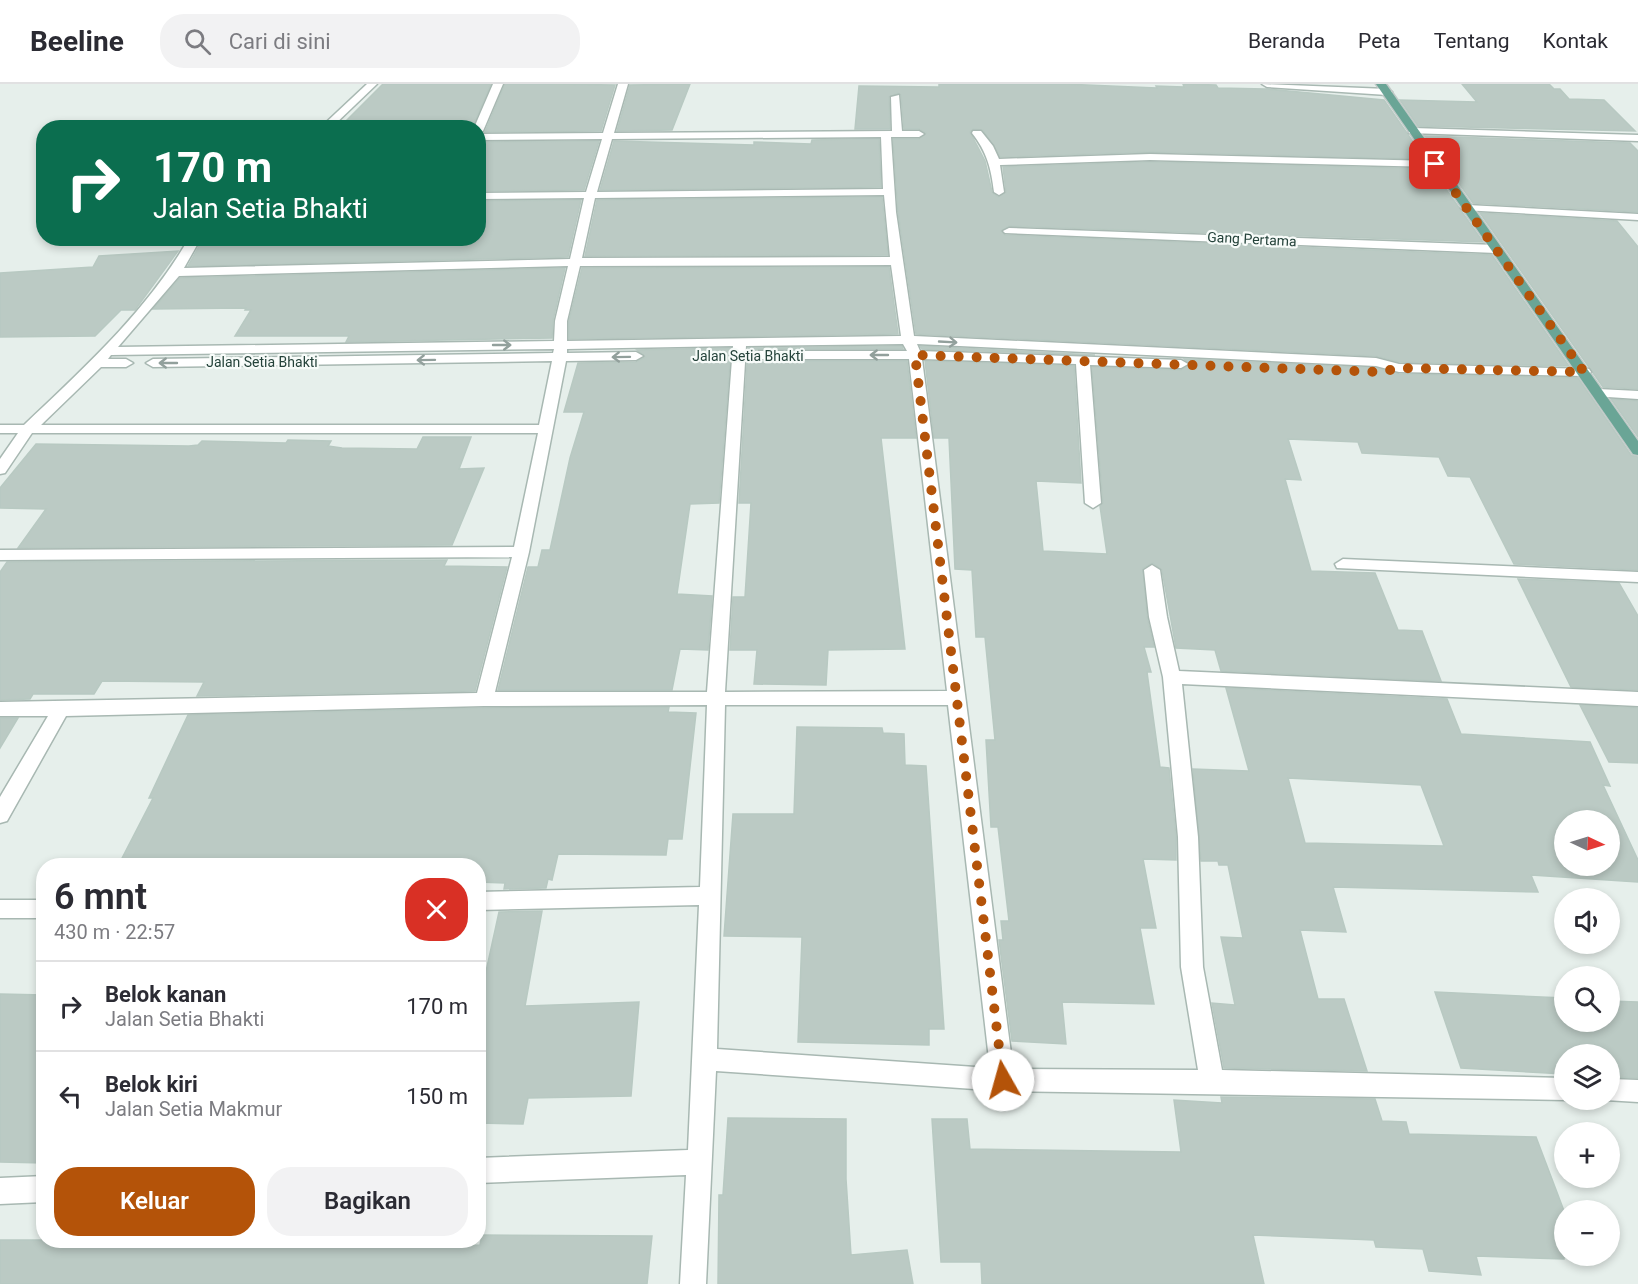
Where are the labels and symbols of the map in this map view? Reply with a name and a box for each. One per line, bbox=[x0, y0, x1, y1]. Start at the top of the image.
pin bbox=[1409, 138, 1460, 189]
street label: Gang Pertama bbox=[1207, 229, 1297, 249]
one-way arrow bbox=[938, 336, 958, 347]
one-way arrow bbox=[491, 339, 511, 350]
street label: Jalan Setia Bhakti bbox=[692, 348, 804, 364]
one-way arrow bbox=[869, 349, 889, 361]
one-way arrow bbox=[611, 351, 631, 362]
street label: Jalan Setia Bhakti bbox=[206, 354, 318, 370]
one-way arrow bbox=[416, 354, 436, 366]
one-way arrow bbox=[158, 357, 178, 369]
north arrow bbox=[1554, 810, 1620, 876]
position arrow bbox=[971, 1048, 1035, 1112]

